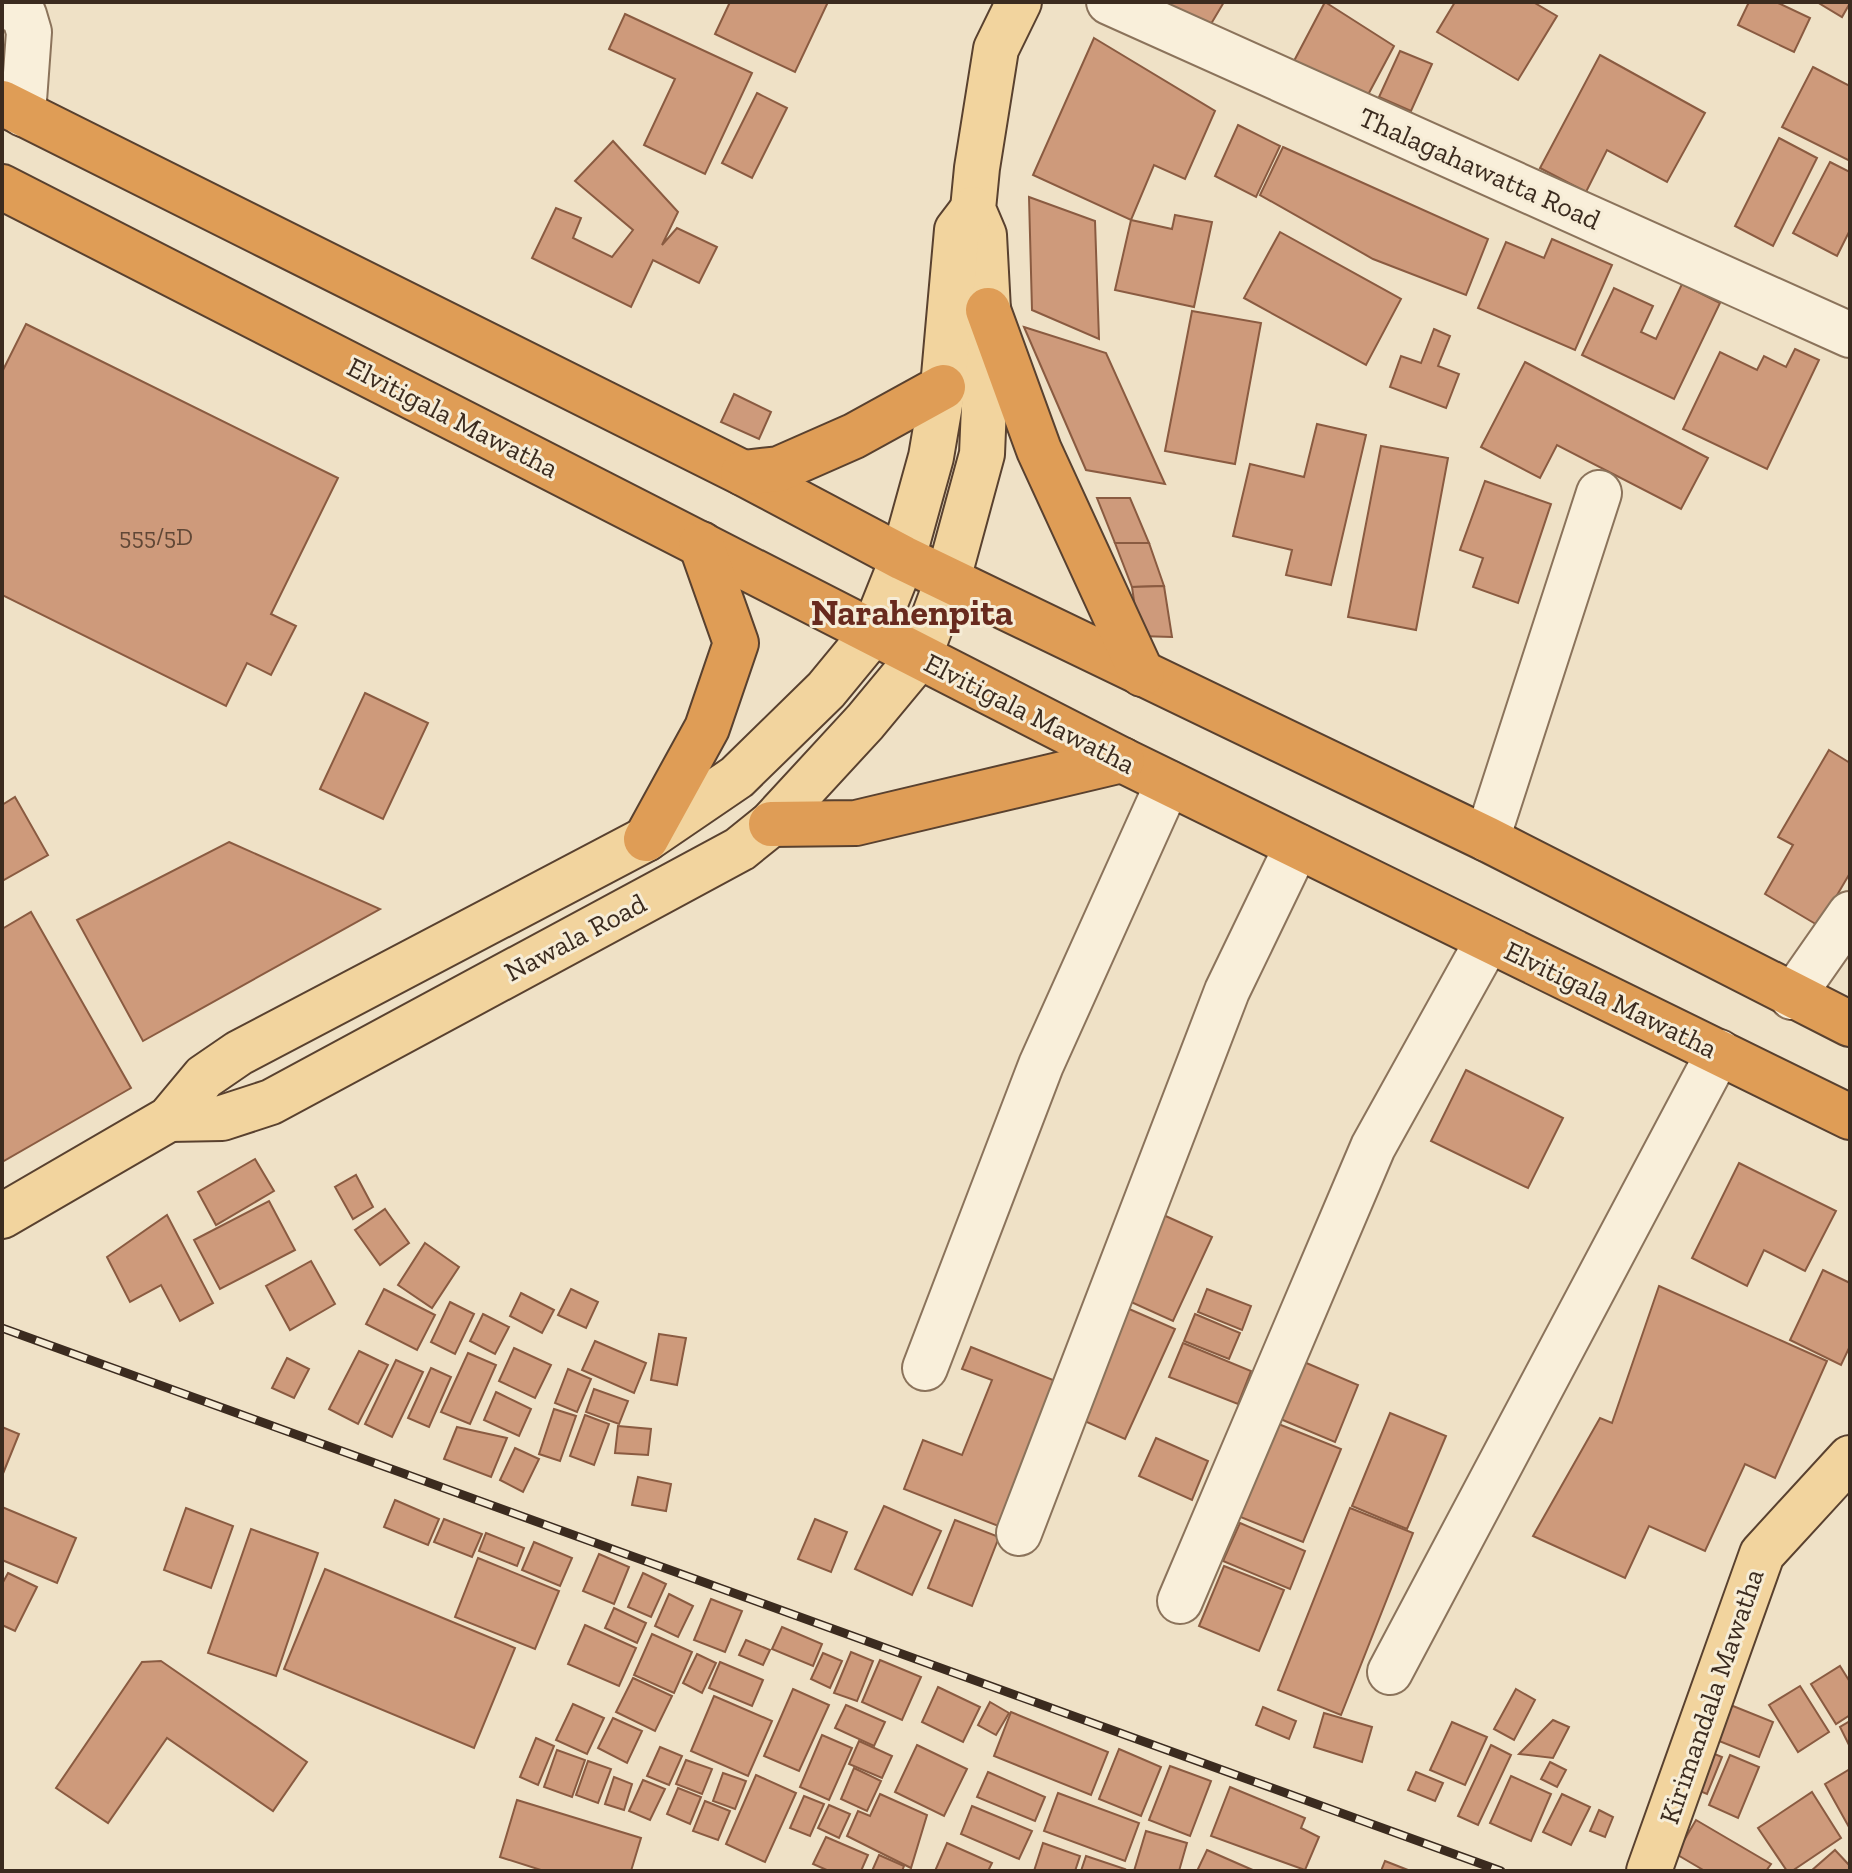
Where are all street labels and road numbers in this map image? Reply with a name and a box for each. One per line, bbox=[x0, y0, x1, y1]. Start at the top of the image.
street label: Thalagahawatta Road bbox=[1354, 100, 1606, 237]
street label: Elvitigala Mawatha bbox=[342, 350, 564, 485]
street label: Elvitigala Mawatha bbox=[919, 646, 1141, 781]
street label: Nawala Road bbox=[499, 886, 652, 989]
street label: Elvitigala Mawatha bbox=[1499, 934, 1723, 1065]
street label: Kirimandala Mawatha bbox=[1652, 1564, 1771, 1828]

